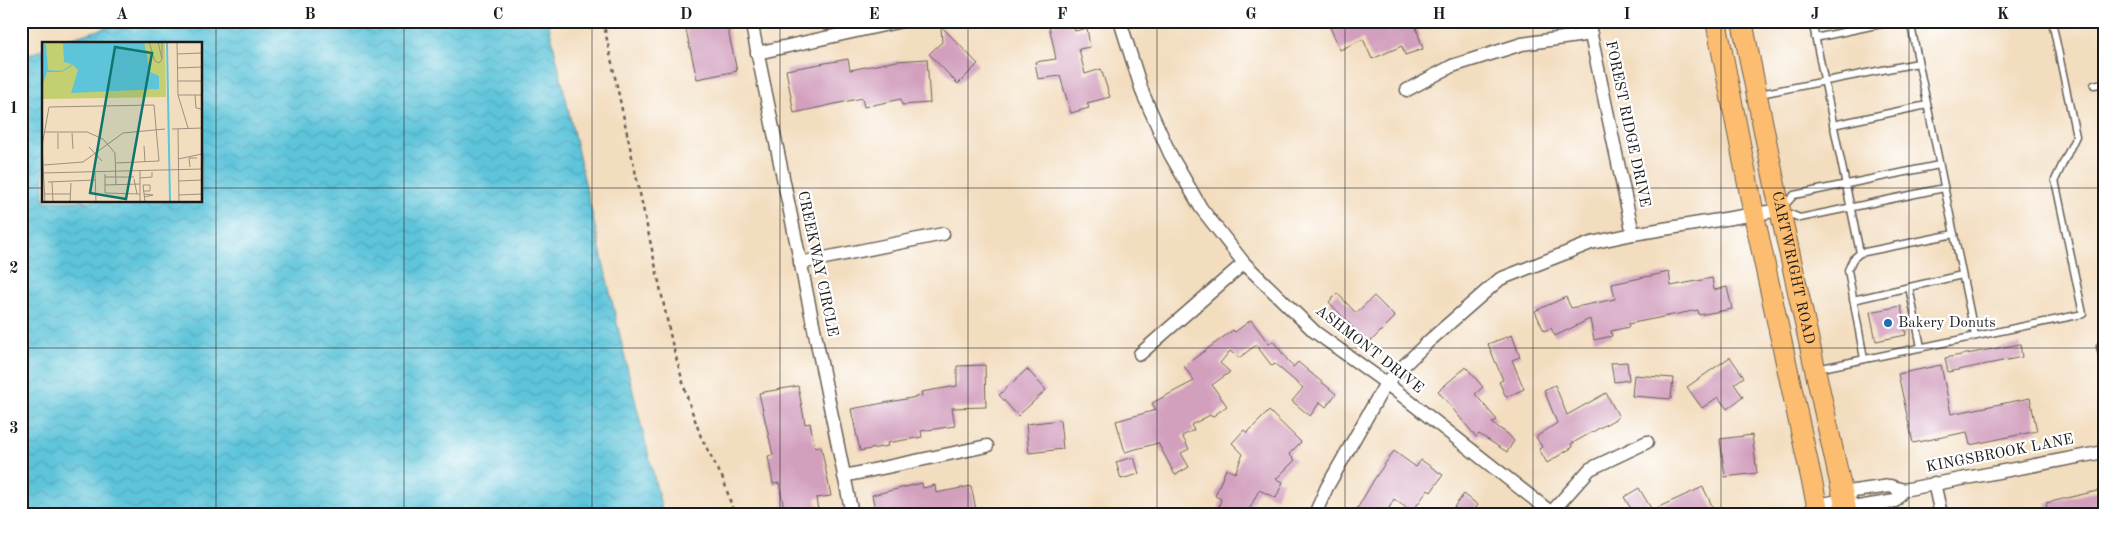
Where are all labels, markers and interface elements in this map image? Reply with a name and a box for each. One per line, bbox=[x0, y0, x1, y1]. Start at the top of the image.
text: A bbox=[116, 7, 128, 23]
text: B bbox=[304, 7, 316, 23]
text: C bbox=[493, 7, 503, 23]
text: D bbox=[680, 7, 692, 23]
text: E bbox=[868, 7, 880, 23]
text: F bbox=[1057, 7, 1068, 23]
text: G bbox=[1245, 7, 1257, 23]
text: H bbox=[1432, 7, 1446, 23]
text: I bbox=[1623, 7, 1631, 23]
text: J bbox=[1811, 7, 1820, 23]
text: K bbox=[1997, 7, 2009, 23]
street label: FOREST RIDGE DRIVE bbox=[1602, 39, 1652, 209]
inset map bbox=[42, 42, 202, 202]
text: 1 bbox=[9, 101, 19, 117]
street label: CREEKWAY CIRCLE bbox=[794, 190, 840, 338]
street label: CARTWRIGHT ROAD bbox=[1769, 190, 1817, 346]
text: 2 bbox=[9, 261, 19, 277]
street label: ASHMONT DRIVE bbox=[1312, 303, 1426, 397]
place label: Bakery Donuts bbox=[1898, 316, 1996, 331]
marker: Bakery Donuts bbox=[1882, 317, 1894, 329]
text: 3 bbox=[9, 421, 19, 437]
street label: KINGSBROOK LANE bbox=[1925, 432, 2075, 476]

